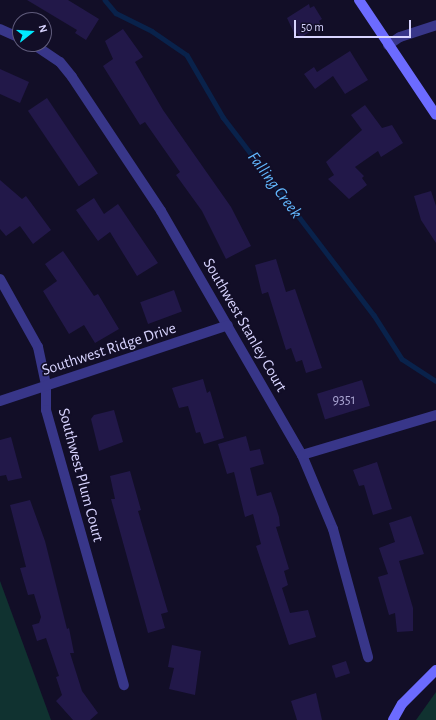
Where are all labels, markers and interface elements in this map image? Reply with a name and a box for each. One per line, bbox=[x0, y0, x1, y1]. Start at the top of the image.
north arrow bbox=[12, 12, 52, 52]
scale bar bbox=[296, 12, 413, 38]
text: 50 m bbox=[301, 21, 324, 33]
text: N bbox=[37, 23, 49, 34]
water label: Falling Creek bbox=[243, 148, 307, 222]
street label: Southwest Stanley Court bbox=[199, 255, 291, 395]
street label: Southwest Ridge Drive bbox=[39, 318, 179, 380]
house number: 9351 bbox=[332, 392, 356, 408]
street label: Southwest Plum Court bbox=[54, 406, 108, 544]

